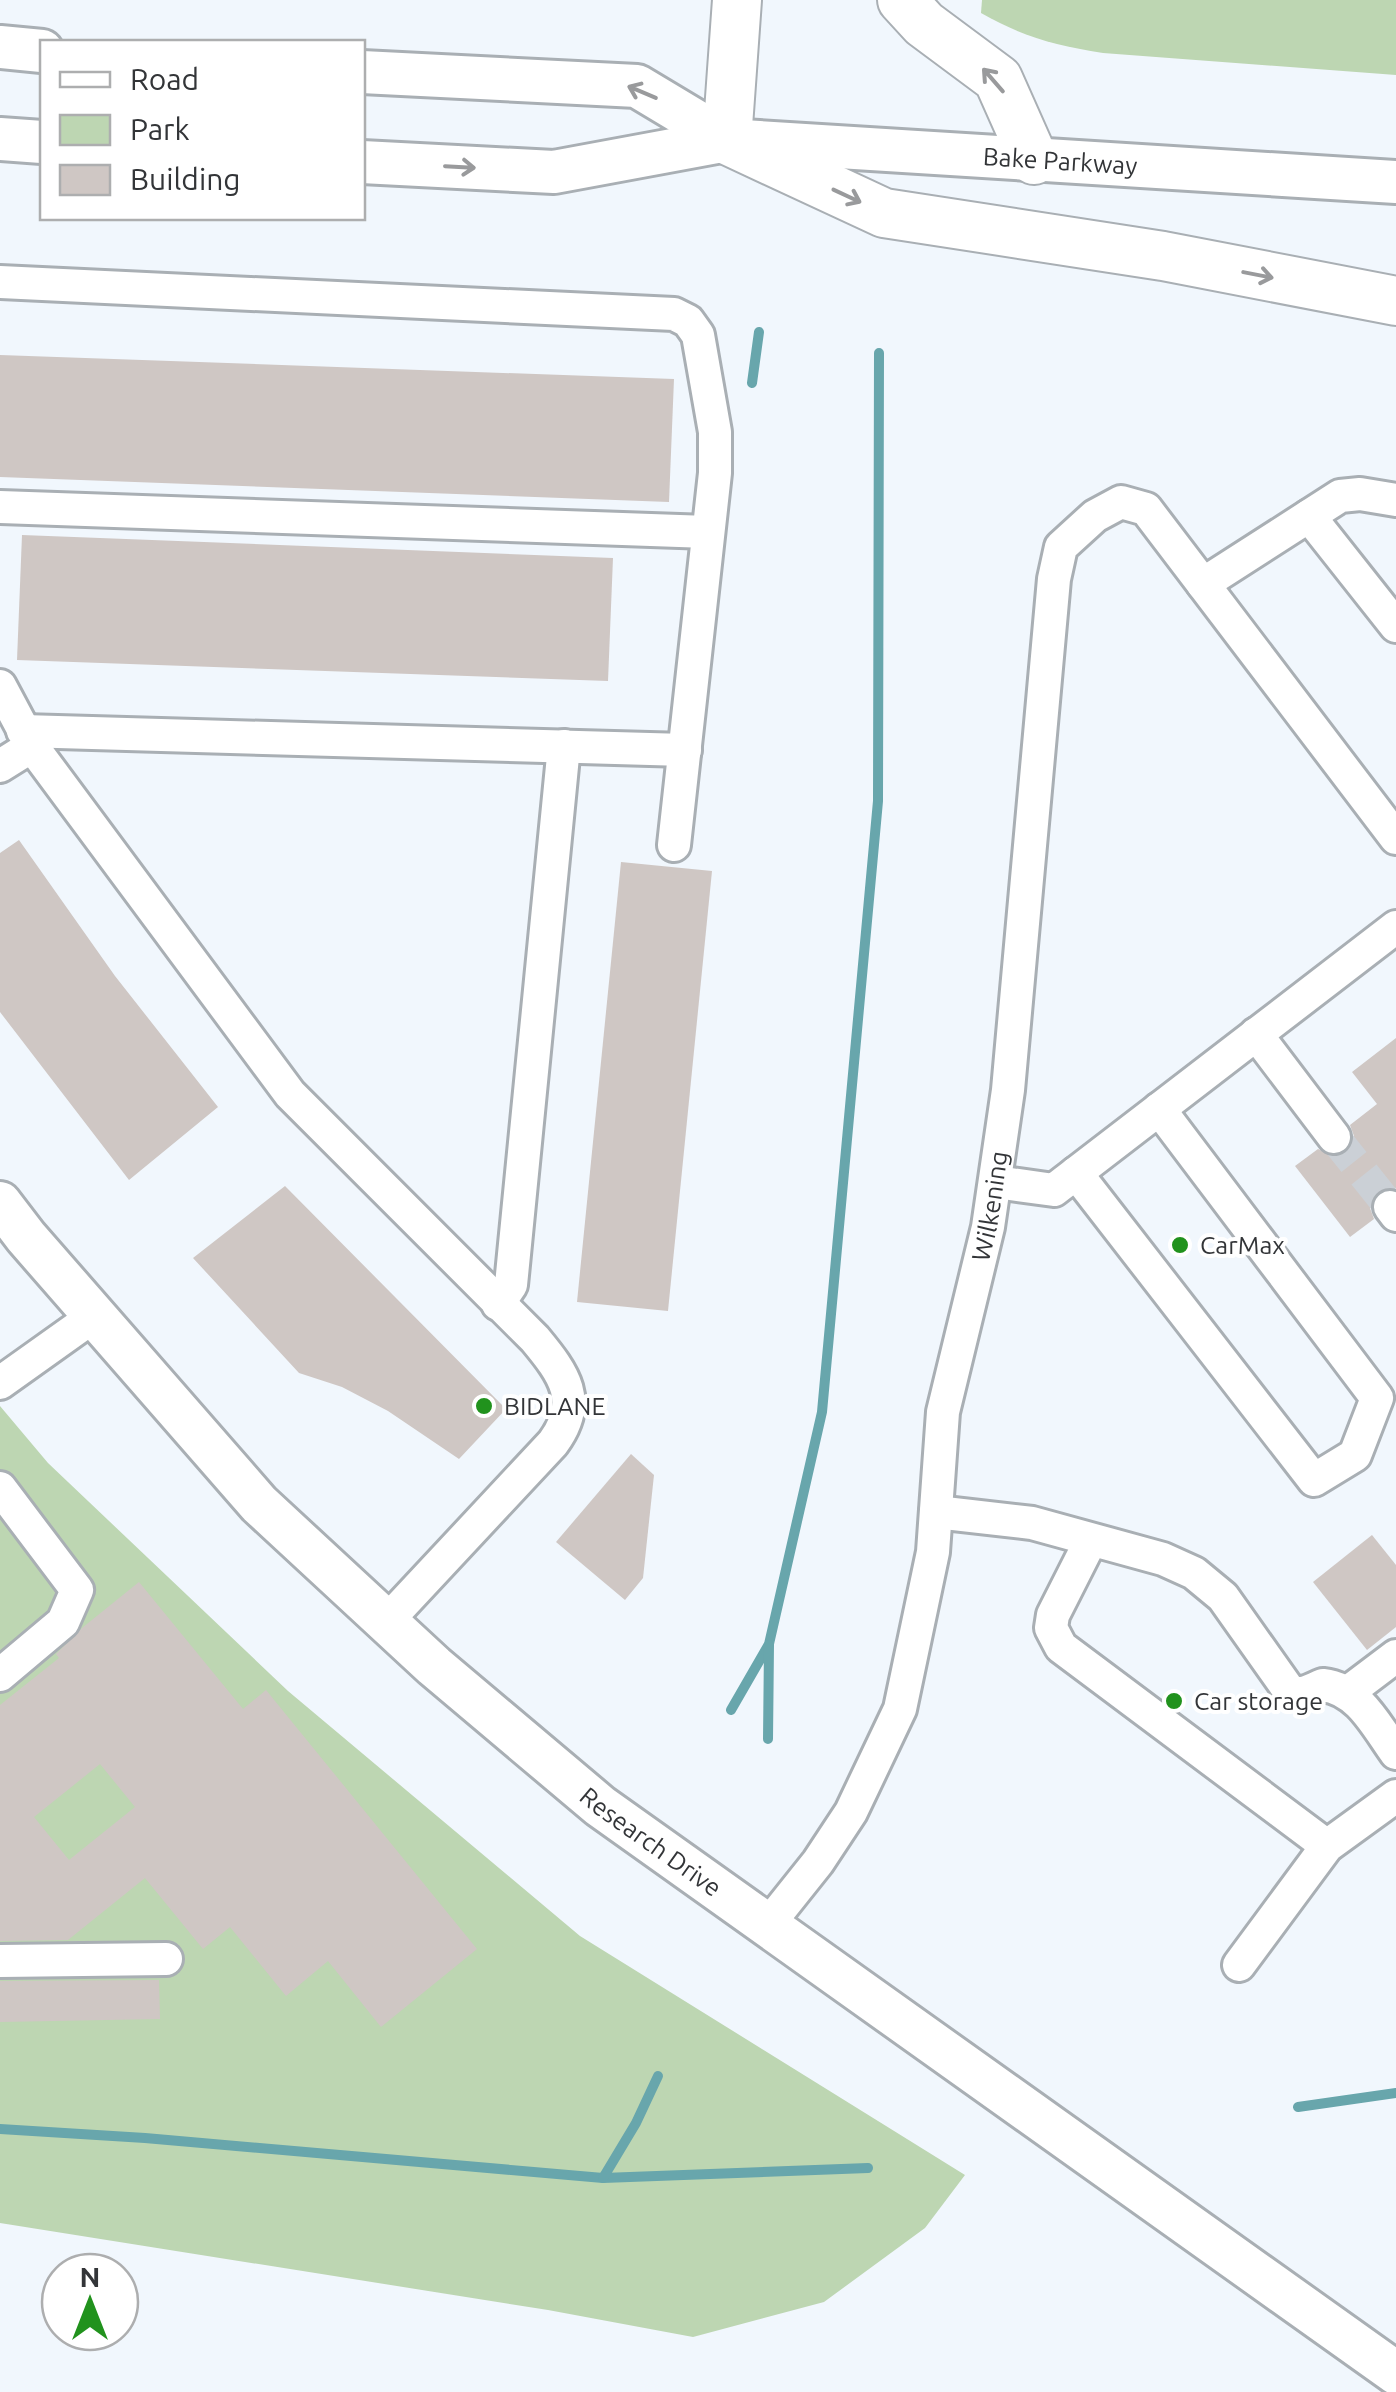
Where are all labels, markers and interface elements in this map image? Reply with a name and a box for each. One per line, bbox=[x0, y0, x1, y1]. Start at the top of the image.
legend bbox=[40, 40, 365, 220]
text: Road bbox=[130, 62, 199, 96]
one-way arrow bbox=[982, 68, 1005, 93]
one-way arrow bbox=[627, 82, 658, 100]
text: Park bbox=[130, 112, 190, 146]
street label: Bake Parkway bbox=[982, 142, 1138, 180]
one-way arrow bbox=[443, 158, 475, 177]
text: Building bbox=[130, 162, 241, 196]
one-way arrow bbox=[831, 188, 862, 206]
one-way arrow bbox=[1242, 266, 1274, 285]
street label: Wilkening bbox=[966, 1149, 1013, 1264]
place label: CarMax bbox=[1200, 1231, 1285, 1259]
marker: CarMax bbox=[1169, 1234, 1191, 1256]
place label: BIDLANE bbox=[504, 1392, 605, 1420]
marker: BIDLANE bbox=[473, 1395, 495, 1417]
place label: Car storage bbox=[1194, 1687, 1323, 1715]
marker: Car storage bbox=[1163, 1690, 1185, 1712]
street label: Research Drive bbox=[575, 1782, 727, 1902]
north arrow bbox=[40, 2252, 140, 2352]
text: N bbox=[80, 2261, 100, 2292]

